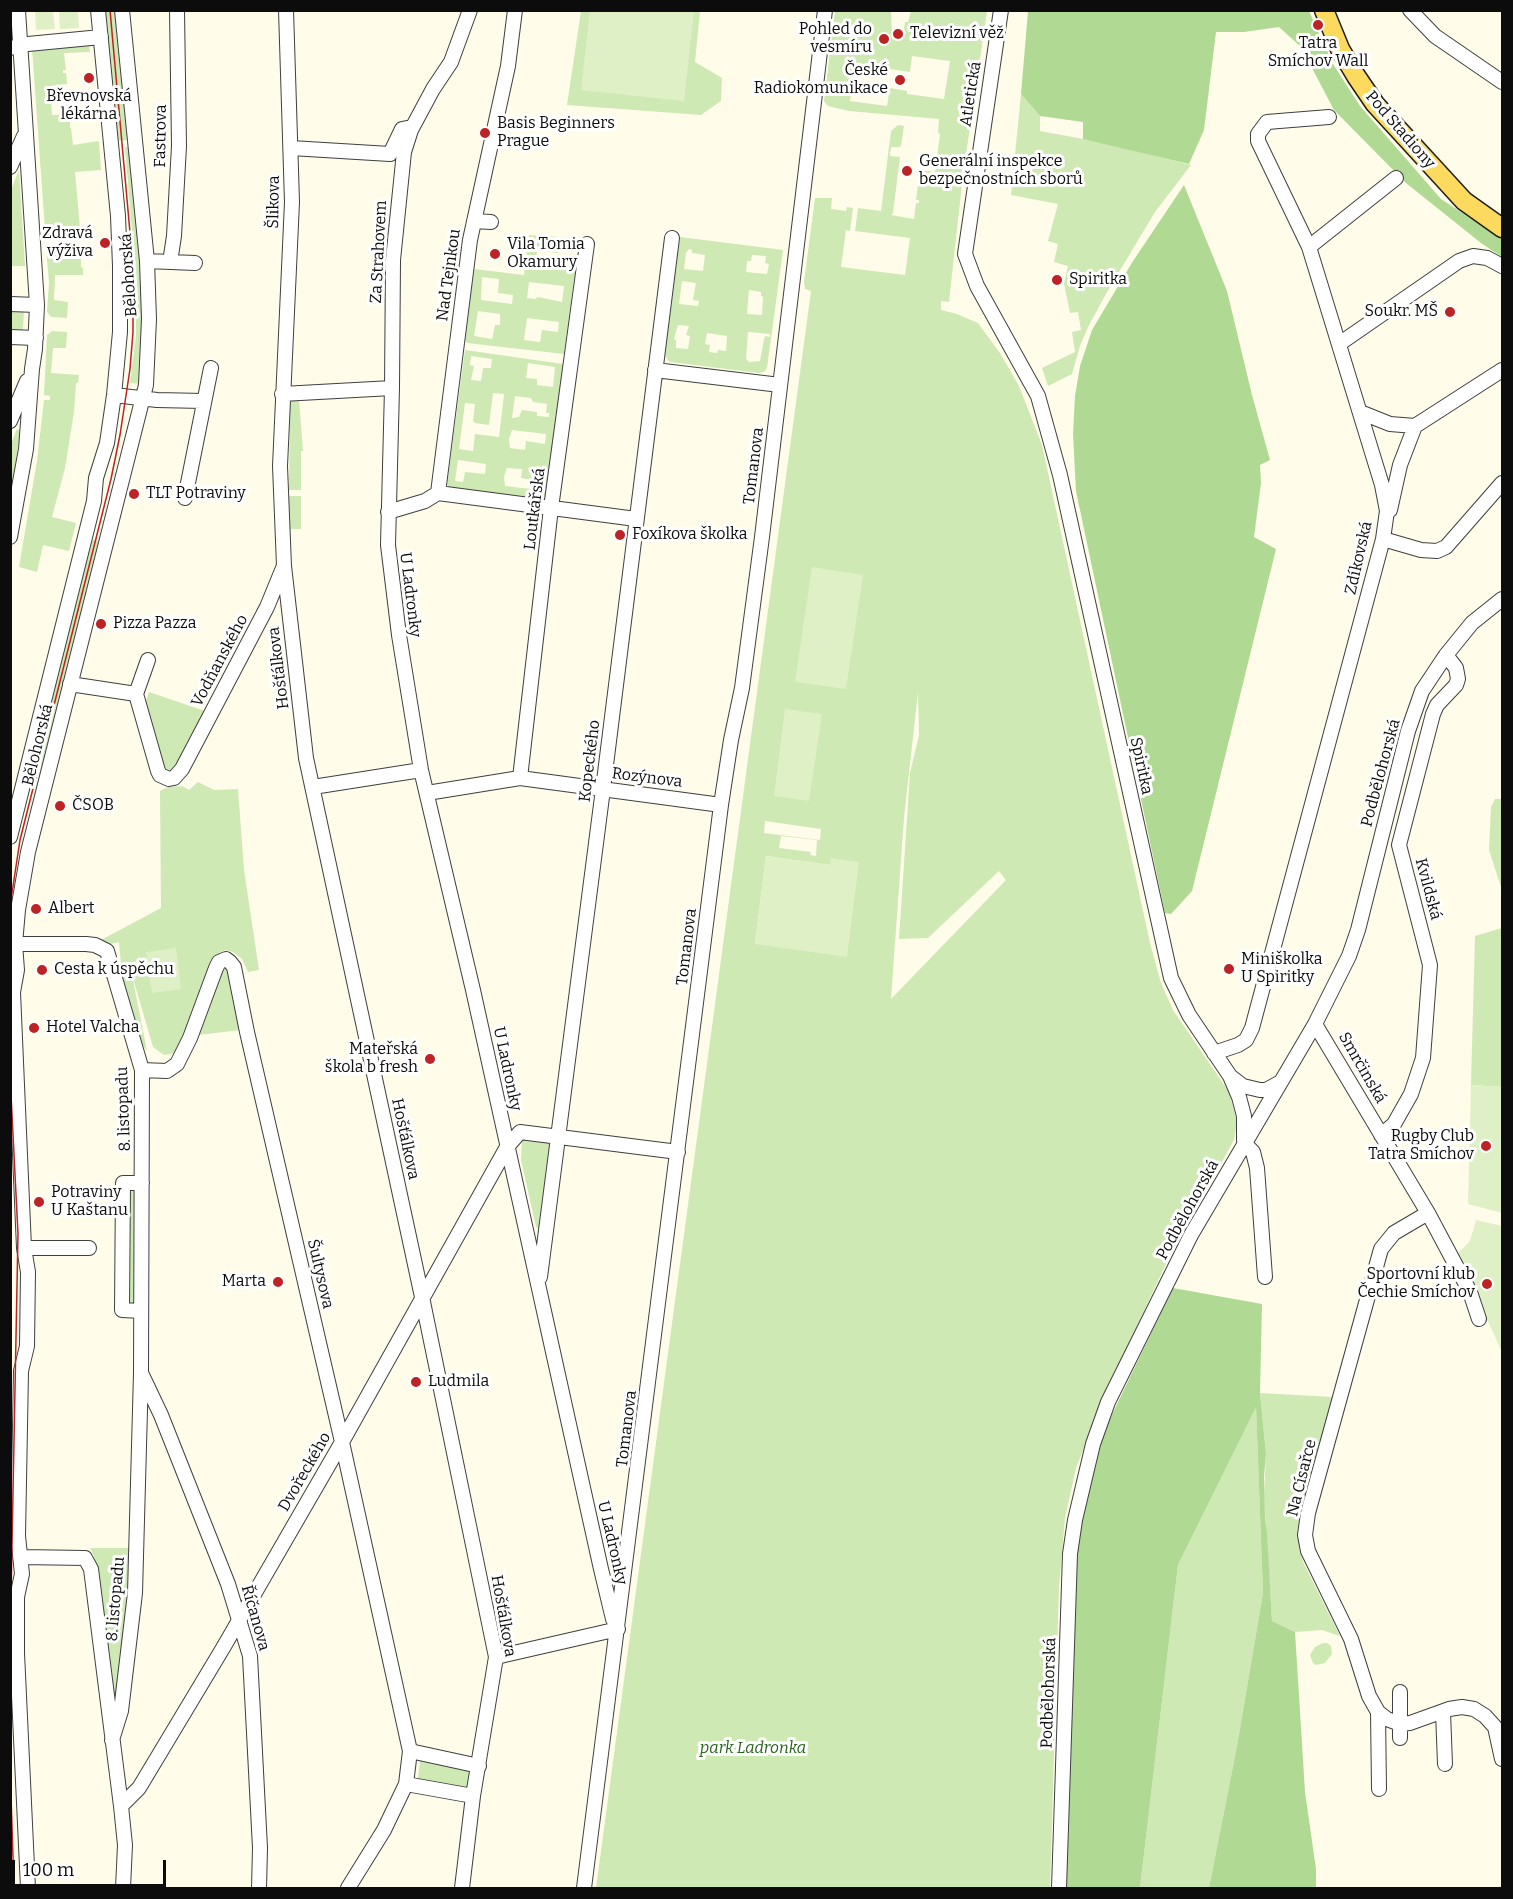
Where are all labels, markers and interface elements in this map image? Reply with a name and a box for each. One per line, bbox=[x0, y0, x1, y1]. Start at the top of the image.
marker: Tatra Smíchov Wall bbox=[1311, 18, 1325, 32]
place label: Pohled do vesmíru bbox=[799, 20, 872, 58]
place label: Televizní věž bbox=[910, 24, 1004, 44]
marker: Televizní věž bbox=[891, 27, 905, 41]
marker: Pohled do vesmíru bbox=[877, 32, 891, 46]
place label: Tatra Smíchov Wall bbox=[1268, 34, 1368, 72]
street label: Atletická bbox=[956, 60, 986, 128]
place label: České Radiokomunikace bbox=[754, 61, 888, 99]
marker: Břevnovská lékárna bbox=[82, 71, 96, 85]
marker: České Radiokomunikace bbox=[893, 73, 907, 87]
place label: Břevnovská lékárna bbox=[46, 87, 132, 125]
street label: Pod Stadiony bbox=[1361, 87, 1439, 173]
street label: Fastrova bbox=[151, 104, 171, 168]
place label: Basis Beginners Prague bbox=[497, 114, 615, 152]
marker: Basis Beginners Prague bbox=[478, 126, 492, 140]
place label: Generální inspekce bezpečnostních sborů bbox=[919, 152, 1083, 190]
marker: Generální inspekce bezpečnostních sborů bbox=[900, 164, 914, 178]
street label: Šlikova bbox=[264, 175, 284, 229]
street label: Za Strahovem bbox=[367, 200, 391, 304]
place label: Zdravá výživa bbox=[42, 224, 93, 262]
street label: Nad Tejnkou bbox=[433, 228, 465, 322]
street label: Bělohorská bbox=[117, 233, 141, 317]
place label: Vila Tomia Okamury bbox=[507, 235, 585, 273]
marker: Zdravá výživa bbox=[98, 236, 112, 250]
marker: Vila Tomia Okamury bbox=[488, 247, 502, 261]
place label: Spiritka bbox=[1069, 270, 1127, 290]
marker: Spiritka bbox=[1050, 273, 1064, 287]
place label: Soukr. MŠ bbox=[1365, 302, 1438, 322]
marker: Soukr. MŠ bbox=[1443, 305, 1457, 319]
street label: Tomanova bbox=[740, 426, 768, 506]
street label: Loutkářská bbox=[520, 467, 550, 551]
place label: TLT Potraviny bbox=[146, 484, 246, 504]
marker: TLT Potraviny bbox=[127, 487, 141, 501]
street label: Zdíkovská bbox=[1341, 519, 1377, 597]
place label: Foxíkova školka bbox=[632, 525, 747, 545]
marker: Foxíkova školka bbox=[613, 528, 627, 542]
street label: U Ladronky bbox=[395, 551, 425, 639]
street label: Vodňanského bbox=[188, 612, 252, 710]
place label: Pizza Pazza bbox=[113, 614, 197, 634]
marker: Pizza Pazza bbox=[94, 617, 108, 631]
street label: Hošťálkova bbox=[264, 626, 294, 710]
street label: Bělohorská bbox=[19, 702, 57, 788]
street label: Podbělohorská bbox=[1357, 717, 1405, 829]
street label: Kopeckého bbox=[575, 719, 605, 803]
street label: Spiritka bbox=[1126, 736, 1156, 796]
street label: Rozýnova bbox=[611, 764, 683, 792]
place label: ČSOB bbox=[72, 796, 114, 816]
marker: ČSOB bbox=[53, 799, 67, 813]
street label: Kvildská bbox=[1411, 856, 1445, 922]
place label: Albert bbox=[48, 899, 95, 919]
marker: Albert bbox=[29, 902, 43, 916]
street label: Tomanova bbox=[673, 907, 701, 987]
place label: Miniškolka U Spiritky bbox=[1241, 950, 1322, 988]
place label: Cesta k úspěchu bbox=[54, 960, 174, 980]
marker: Miniškolka U Spiritky bbox=[1222, 962, 1236, 976]
marker: Cesta k úspěchu bbox=[35, 963, 49, 977]
place label: Hotel Valcha bbox=[46, 1018, 140, 1038]
marker: Hotel Valcha bbox=[27, 1021, 41, 1035]
street label: U Ladronky bbox=[489, 1025, 525, 1113]
street label: Smrčinská bbox=[1334, 1029, 1390, 1107]
place label: Mateřská škola b fresh bbox=[325, 1040, 418, 1078]
marker: Mateřská škola b fresh bbox=[423, 1052, 437, 1066]
street label: 8. listopadu bbox=[113, 1066, 135, 1152]
street label: Hošťálkova bbox=[387, 1097, 423, 1181]
place label: Rugby Club Tatra Smíchov bbox=[1368, 1127, 1474, 1165]
marker: Rugby Club Tatra Smíchov bbox=[1479, 1139, 1493, 1153]
street label: Podbělohorská bbox=[1153, 1157, 1223, 1263]
place label: Potraviny U Kaštanu bbox=[51, 1183, 128, 1221]
marker: Potraviny U Kaštanu bbox=[32, 1195, 46, 1209]
street label: Šultysova bbox=[303, 1237, 337, 1311]
place label: Sportovní klub Čechie Smíchov bbox=[1357, 1265, 1475, 1303]
place label: Marta bbox=[222, 1272, 266, 1292]
marker: Marta bbox=[271, 1275, 285, 1289]
marker: Sportovní klub Čechie Smíchov bbox=[1480, 1277, 1494, 1291]
place label: Ludmila bbox=[428, 1372, 489, 1392]
marker: Ludmila bbox=[409, 1375, 423, 1389]
street label: Tomanova bbox=[613, 1389, 641, 1469]
street label: Dvořeckého bbox=[275, 1429, 335, 1515]
street label: Na Císařce bbox=[1283, 1437, 1321, 1519]
street label: U Ladronky bbox=[593, 1499, 631, 1587]
street label: 8. listopadu bbox=[103, 1556, 129, 1642]
street label: Hošťálkova bbox=[486, 1574, 520, 1658]
street label: Říčanova bbox=[236, 1583, 274, 1653]
street label: Podbělohorská bbox=[1037, 1637, 1061, 1749]
park label: park Ladronka bbox=[700, 1739, 806, 1759]
scale bar bbox=[15, 1848, 170, 1886]
text: 100 m bbox=[23, 1859, 74, 1881]

